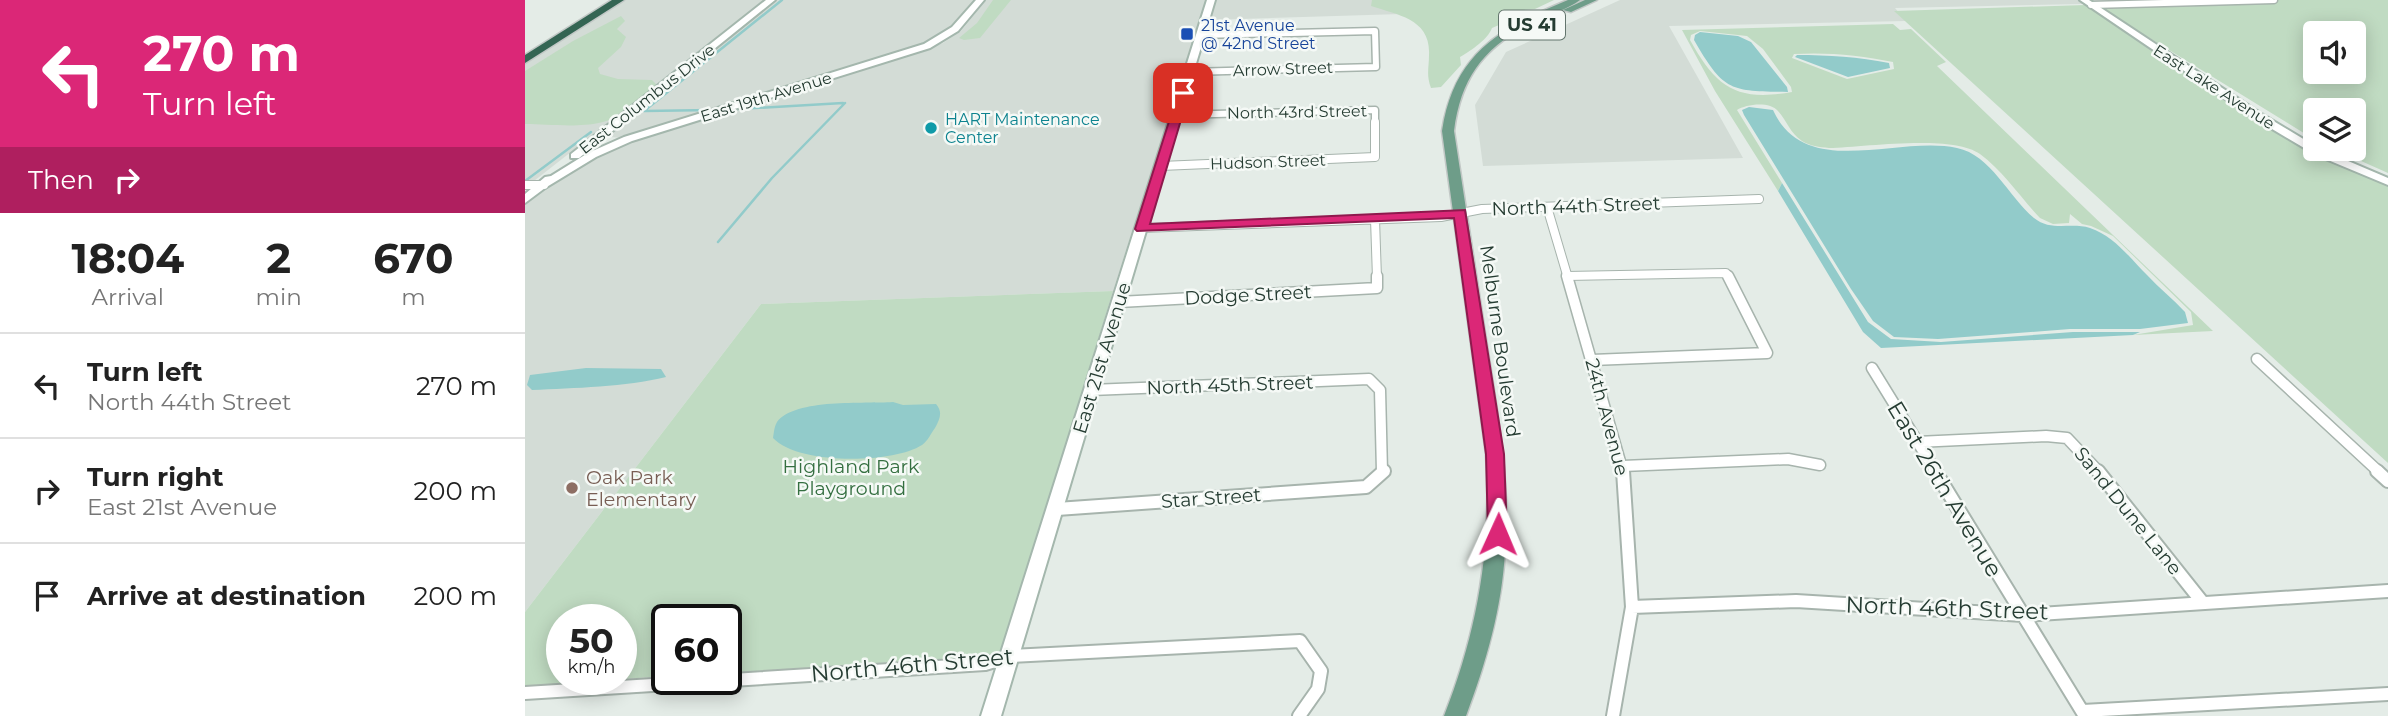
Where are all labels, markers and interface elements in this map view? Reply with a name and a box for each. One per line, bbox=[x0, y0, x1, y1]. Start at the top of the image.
road number: US 41 bbox=[1499, 10, 1565, 40]
place label: 21st Avenue @ 42nd Street bbox=[1201, 16, 1316, 53]
map controls bbox=[2303, 21, 2366, 161]
button: sound bbox=[2303, 21, 2366, 84]
text: 270 m bbox=[143, 24, 300, 83]
marker: 21st Avenue @ 42nd Street bbox=[1179, 26, 1195, 42]
icon: left bbox=[28, 28, 119, 119]
street label: East Columbus Drive bbox=[575, 40, 719, 158]
street label: East Lake Avenue bbox=[2150, 41, 2278, 133]
street label: Arrow Street bbox=[1232, 58, 1334, 80]
pin bbox=[1153, 63, 1213, 123]
street label: East 19th Avenue bbox=[698, 68, 834, 126]
icon: arrive bbox=[1164, 74, 1202, 112]
text: Turn left bbox=[143, 84, 277, 123]
button: layers bbox=[2303, 98, 2366, 161]
street label: North 43rd Street bbox=[1227, 101, 1368, 123]
place label: HART Maintenance Center bbox=[945, 110, 1100, 147]
marker: HART Maintenance Center bbox=[923, 120, 939, 136]
street label: Hudson Street bbox=[1210, 150, 1327, 174]
icon: right bbox=[108, 161, 146, 199]
text: Then bbox=[28, 164, 94, 196]
street label: North 44th Street bbox=[1491, 192, 1661, 220]
text: 18:04 bbox=[71, 232, 184, 284]
text: 2 bbox=[266, 232, 291, 284]
text: 670 bbox=[373, 232, 454, 284]
street label: Melburne Boulevard bbox=[1475, 243, 1525, 439]
street label: East 21st Avenue bbox=[1068, 280, 1136, 436]
street label: Dodge Street bbox=[1184, 280, 1312, 310]
text: Arrival bbox=[92, 283, 164, 311]
text: min bbox=[256, 283, 302, 311]
text: m bbox=[401, 283, 426, 311]
text: Turn left bbox=[87, 356, 203, 388]
street label: 24th Avenue bbox=[1580, 356, 1634, 478]
icon: left bbox=[28, 367, 66, 405]
text: 270 m bbox=[416, 370, 497, 402]
street label: North 45th Street bbox=[1146, 371, 1314, 399]
text: North 44th Street bbox=[87, 388, 291, 416]
street label: East 26th Avenue bbox=[1881, 396, 2009, 582]
street label: Sand Dune Lane bbox=[2069, 442, 2187, 580]
park label: Highland Park Playground bbox=[783, 455, 920, 500]
text: Turn right bbox=[87, 461, 223, 493]
place label: Oak Park Elementary bbox=[586, 466, 697, 511]
icon: right bbox=[28, 472, 66, 510]
text: 200 m bbox=[413, 475, 497, 507]
marker: Oak Park Elementary bbox=[564, 480, 580, 496]
street label: Star Street bbox=[1160, 483, 1262, 513]
text: East 21st Avenue bbox=[87, 493, 277, 521]
position arrow bbox=[1461, 497, 1535, 571]
icon: arrive bbox=[28, 577, 66, 615]
text: Arrive at destination bbox=[87, 580, 366, 612]
text: 200 m bbox=[413, 580, 497, 612]
street label: North 46th Street bbox=[1845, 590, 2049, 626]
speed limit sign: 60 bbox=[651, 604, 742, 695]
text: 50 bbox=[569, 619, 614, 662]
street label: North 46th Street bbox=[810, 642, 1014, 688]
text: km/h bbox=[567, 656, 616, 678]

